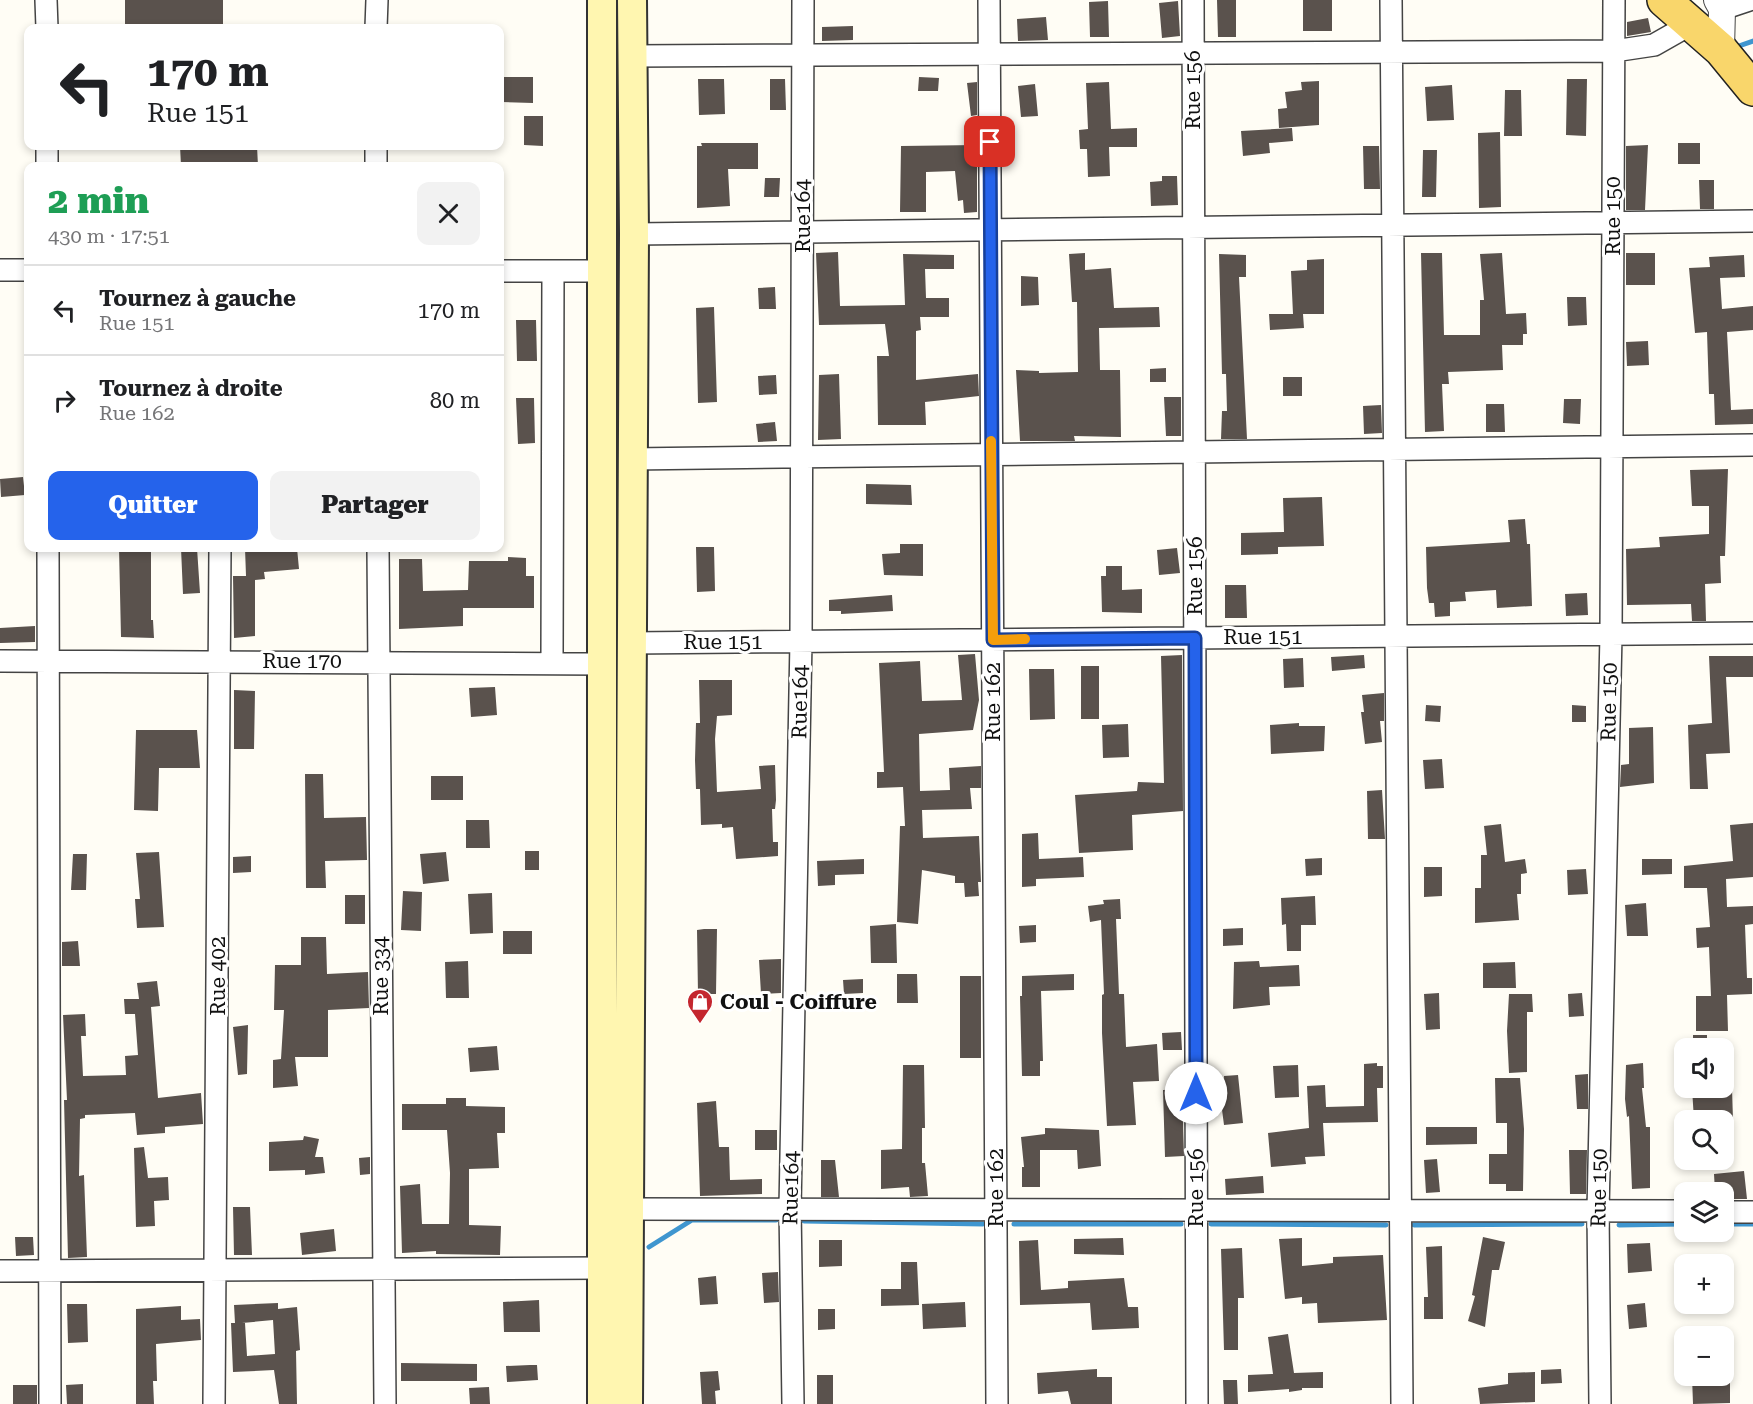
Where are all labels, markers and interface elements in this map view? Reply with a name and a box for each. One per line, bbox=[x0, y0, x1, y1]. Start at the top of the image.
text: 170 m bbox=[147, 47, 269, 96]
icon: left bbox=[48, 48, 126, 126]
street label: Rue 156 bbox=[1181, 50, 1205, 130]
text: Rue 151 bbox=[147, 97, 249, 129]
pin bbox=[964, 116, 1015, 167]
icon: arrive bbox=[973, 125, 1006, 158]
street label: Rue 150 bbox=[1601, 176, 1625, 256]
street label: Rue164 bbox=[791, 179, 815, 253]
text: 2 min bbox=[48, 180, 149, 222]
button: close bbox=[417, 182, 480, 245]
text: 430 m · 17:51 bbox=[48, 224, 170, 248]
text: Tournez à gauche bbox=[99, 286, 296, 311]
icon: left bbox=[48, 294, 81, 327]
text: 170 m bbox=[417, 298, 480, 323]
text: Rue 151 bbox=[99, 311, 175, 335]
text: Tournez à droite bbox=[99, 376, 283, 401]
icon: right bbox=[48, 384, 81, 417]
text: 80 m bbox=[430, 388, 480, 413]
text: Rue 162 bbox=[99, 401, 175, 425]
button: Quitter bbox=[48, 471, 258, 540]
button: Partager bbox=[270, 471, 480, 540]
street label: Rue 156 bbox=[1183, 536, 1207, 616]
street label: Rue 151 bbox=[1223, 625, 1303, 649]
street label: Rue 151 bbox=[683, 630, 763, 654]
street label: Rue 170 bbox=[262, 649, 342, 673]
street label: Rue 162 bbox=[981, 662, 1005, 742]
street label: Rue 150 bbox=[1596, 662, 1622, 742]
street label: Rue164 bbox=[787, 665, 813, 739]
street label: Rue 402 bbox=[206, 936, 230, 1016]
street label: Rue 334 bbox=[369, 936, 393, 1016]
shop icon: Coul - Coiffure bbox=[685, 987, 715, 1025]
place label: Coul - Coiffure bbox=[720, 990, 877, 1014]
map controls bbox=[1674, 1038, 1734, 1386]
button: sound bbox=[1674, 1038, 1734, 1098]
position arrow bbox=[1164, 1061, 1228, 1125]
button: search bbox=[1674, 1110, 1734, 1170]
street label: Rue 162 bbox=[984, 1148, 1008, 1228]
street label: Rue 156 bbox=[1184, 1148, 1208, 1228]
street label: Rue 150 bbox=[1586, 1148, 1612, 1228]
street label: Rue164 bbox=[778, 1151, 804, 1225]
button: layers bbox=[1674, 1182, 1734, 1242]
button: + bbox=[1674, 1254, 1734, 1314]
button: − bbox=[1674, 1326, 1734, 1386]

